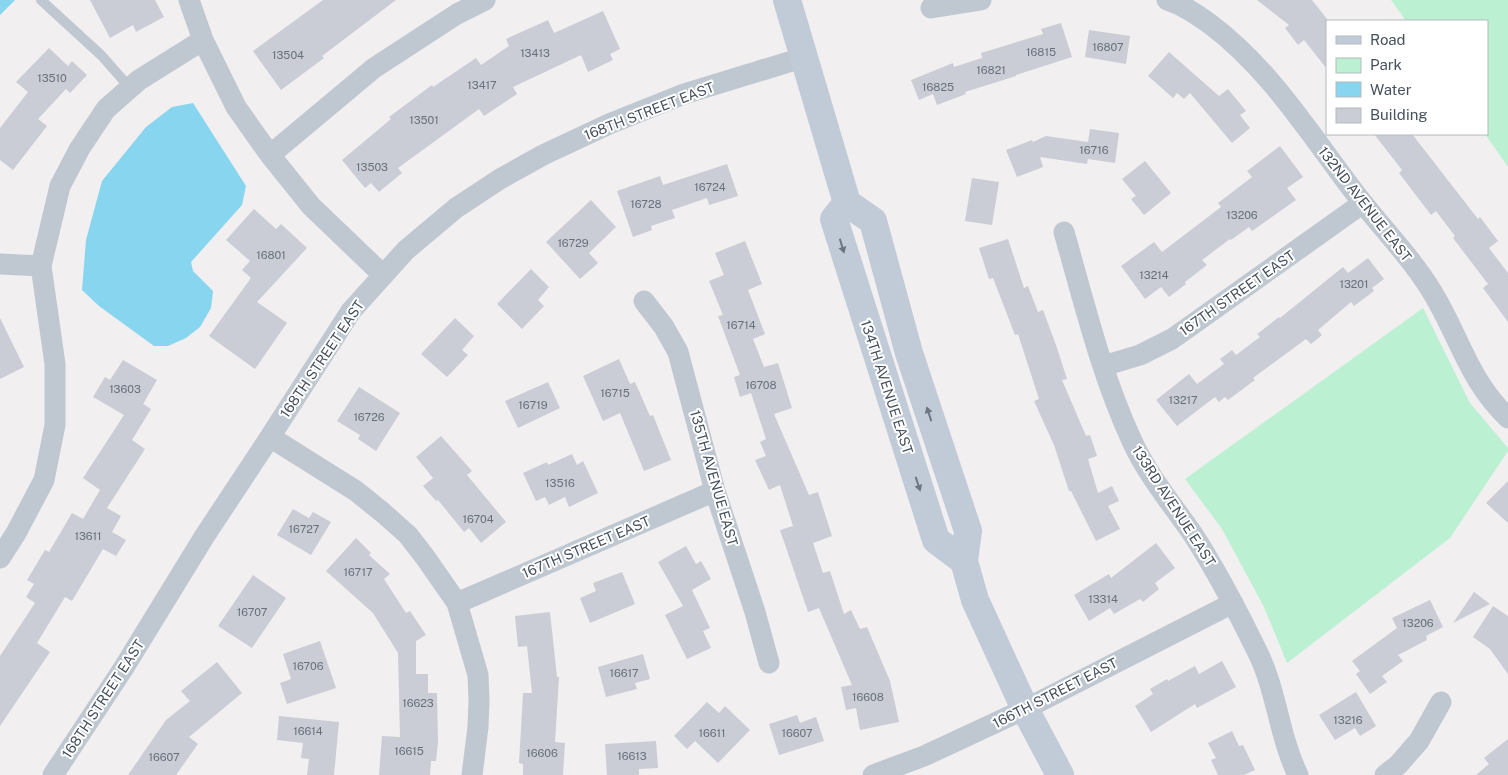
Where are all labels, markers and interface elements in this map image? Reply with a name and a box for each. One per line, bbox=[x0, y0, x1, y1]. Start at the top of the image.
legend bbox=[1326, 20, 1488, 135]
text: Road bbox=[1370, 31, 1406, 48]
house number: 16807 bbox=[1092, 41, 1124, 53]
house number: 16815 bbox=[1026, 46, 1056, 58]
house number: 13413 bbox=[520, 47, 550, 59]
house number: 13504 bbox=[272, 49, 304, 61]
text: Park bbox=[1370, 56, 1402, 73]
house number: 16821 bbox=[976, 64, 1006, 76]
house number: 13510 bbox=[37, 72, 67, 84]
house number: 13417 bbox=[467, 79, 497, 91]
street label: 168TH STREET EAST bbox=[582, 79, 716, 143]
house number: 16825 bbox=[922, 81, 954, 93]
text: Water bbox=[1370, 81, 1412, 98]
text: Building bbox=[1370, 106, 1428, 123]
house number: 13501 bbox=[409, 114, 439, 126]
street label: 132ND AVENUE EAST bbox=[1315, 143, 1415, 265]
house number: 16716 bbox=[1079, 144, 1109, 156]
house number: 13503 bbox=[356, 161, 388, 173]
house number: 16724 bbox=[694, 181, 726, 193]
house number: 16728 bbox=[630, 198, 662, 210]
house number: 13206 bbox=[1226, 209, 1258, 221]
house number: 16729 bbox=[557, 237, 589, 249]
one-way arrow bbox=[839, 239, 847, 254]
street label: 167TH STREET EAST bbox=[1176, 247, 1298, 339]
house number: 16801 bbox=[256, 249, 286, 261]
house number: 13214 bbox=[1139, 269, 1169, 281]
house number: 13201 bbox=[1339, 278, 1369, 290]
street label: 168TH STREET EAST bbox=[277, 297, 367, 421]
street label: 134TH AVENUE EAST bbox=[858, 318, 916, 456]
house number: 16714 bbox=[726, 319, 756, 331]
house number: 16708 bbox=[745, 379, 777, 391]
house number: 13603 bbox=[109, 383, 141, 395]
house number: 16715 bbox=[600, 387, 630, 399]
house number: 13217 bbox=[1168, 394, 1198, 406]
house number: 16719 bbox=[518, 399, 548, 411]
one-way arrow bbox=[925, 406, 932, 421]
street label: 135TH AVENUE EAST bbox=[687, 408, 741, 548]
house number: 16726 bbox=[353, 411, 385, 423]
street label: 133RD AVENUE EAST bbox=[1129, 443, 1219, 569]
house number: 13516 bbox=[545, 477, 575, 489]
one-way arrow bbox=[915, 477, 922, 492]
house number: 16704 bbox=[462, 513, 494, 525]
street label: 167TH STREET EAST bbox=[520, 513, 652, 581]
house number: 16727 bbox=[289, 523, 320, 535]
house number: 13611 bbox=[74, 530, 102, 542]
house number: 16717 bbox=[343, 566, 373, 578]
house number: 13314 bbox=[1088, 593, 1118, 605]
house number: 16707 bbox=[237, 606, 268, 618]
house number: 13206 bbox=[1402, 617, 1434, 629]
street label: 168TH STREET EAST bbox=[59, 637, 147, 761]
street label: 166TH STREET EAST bbox=[990, 655, 1120, 731]
house number: 16706 bbox=[292, 660, 324, 672]
house number: 16617 bbox=[609, 667, 639, 679]
house number: 16608 bbox=[852, 691, 884, 703]
house number: 16623 bbox=[402, 697, 434, 709]
house number: 13216 bbox=[1333, 714, 1363, 726]
house number: 16614 bbox=[293, 725, 323, 737]
house number: 16611 bbox=[698, 727, 726, 739]
house number: 16607 bbox=[781, 727, 813, 739]
house number: 16615 bbox=[394, 745, 424, 757]
house number: 16606 bbox=[526, 747, 558, 759]
house number: 16613 bbox=[617, 750, 647, 762]
house number: 16607 bbox=[148, 751, 180, 763]

